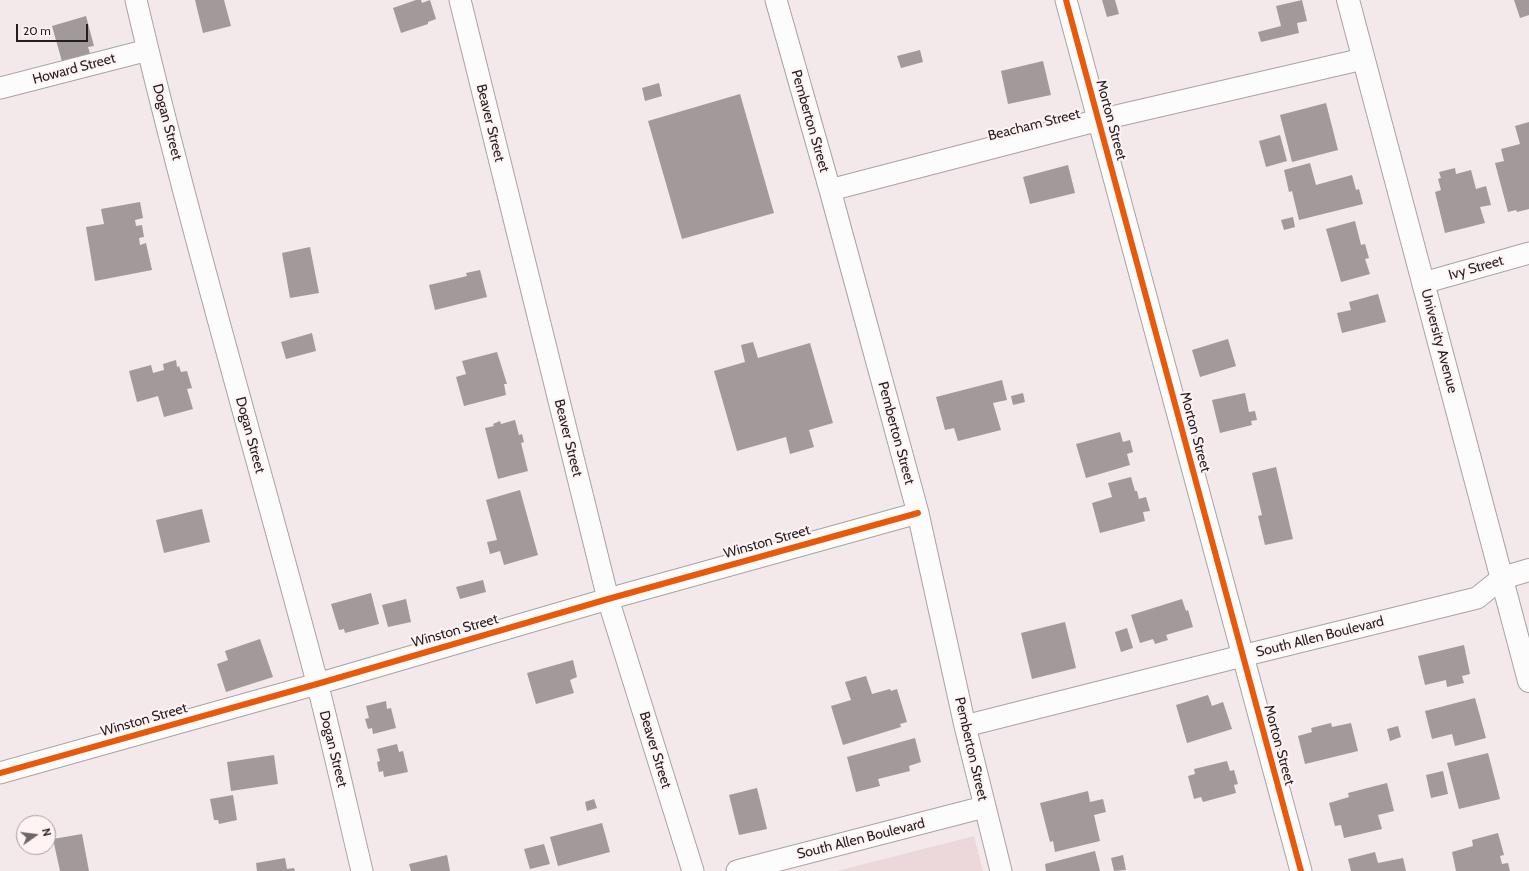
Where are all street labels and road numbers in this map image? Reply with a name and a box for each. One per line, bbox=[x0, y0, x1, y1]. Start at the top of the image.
street label: Howard Street bbox=[31, 50, 117, 88]
street label: Pemberton Street bbox=[787, 68, 833, 174]
street label: Morton Street bbox=[1092, 78, 1130, 162]
street label: Dogan Street bbox=[149, 82, 185, 162]
street label: Beaver Street bbox=[472, 82, 508, 164]
street label: Beacham Street bbox=[986, 105, 1082, 145]
street label: Ivy Street bbox=[1447, 252, 1505, 284]
street label: University Avenue bbox=[1417, 287, 1461, 395]
street label: Pemberton Street bbox=[874, 380, 918, 486]
street label: Morton Street bbox=[1176, 390, 1214, 474]
street label: Dogan Street bbox=[232, 395, 268, 475]
street label: Beaver Street bbox=[550, 397, 586, 479]
street label: Winston Street bbox=[722, 522, 812, 562]
street label: Winston Street bbox=[410, 611, 500, 651]
street label: South Allen Boulevard bbox=[1254, 613, 1386, 661]
street label: Pemberton Street bbox=[951, 695, 991, 803]
street label: Winston Street bbox=[99, 700, 189, 740]
street label: Morton Street bbox=[1260, 703, 1298, 787]
street label: Dogan Street bbox=[315, 709, 351, 789]
street label: Beaver Street bbox=[635, 710, 675, 790]
street label: South Allen Boulevard bbox=[795, 815, 927, 863]

